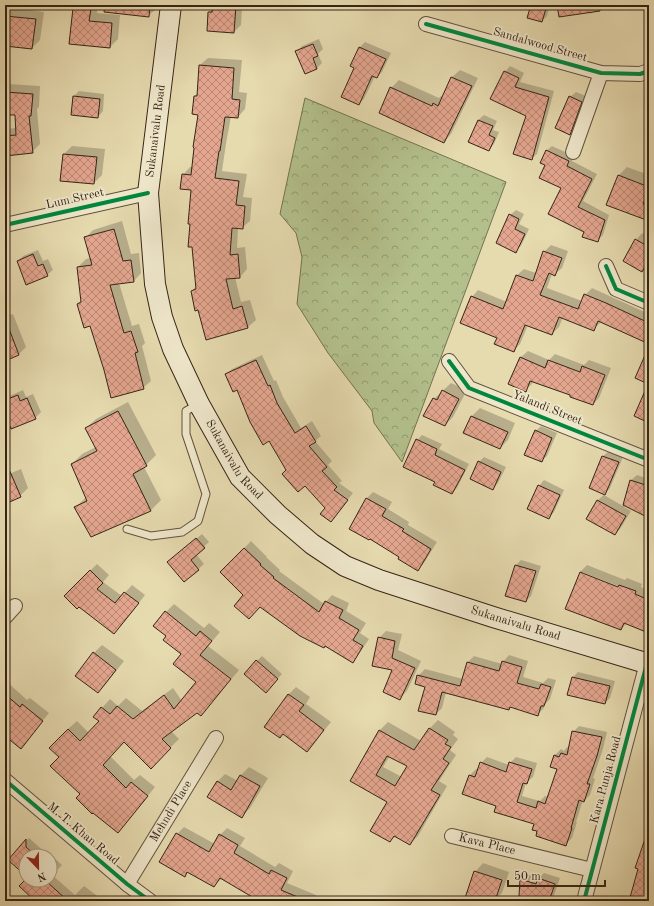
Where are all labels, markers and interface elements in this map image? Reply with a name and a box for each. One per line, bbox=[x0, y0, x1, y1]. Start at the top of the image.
street label: Sandalwood Street bbox=[492, 26, 588, 64]
street label: Sukanaivalu Road bbox=[144, 84, 168, 178]
street label: Lum Street bbox=[45, 187, 105, 211]
street label: Yalandi Street bbox=[510, 389, 584, 427]
street label: Sukanaivalu Road bbox=[203, 418, 265, 502]
street label: Sukanaivalu Road bbox=[469, 604, 562, 643]
street label: Kara Punja Road bbox=[589, 735, 623, 825]
street label: Mehndi Place bbox=[148, 778, 195, 844]
street label: M. T. Khan Road bbox=[45, 801, 121, 867]
street label: Kava Place bbox=[457, 832, 517, 857]
north arrow bbox=[18, 848, 58, 888]
scale bar bbox=[508, 862, 605, 888]
text: N bbox=[35, 869, 47, 883]
text: 50 m bbox=[514, 870, 541, 883]

